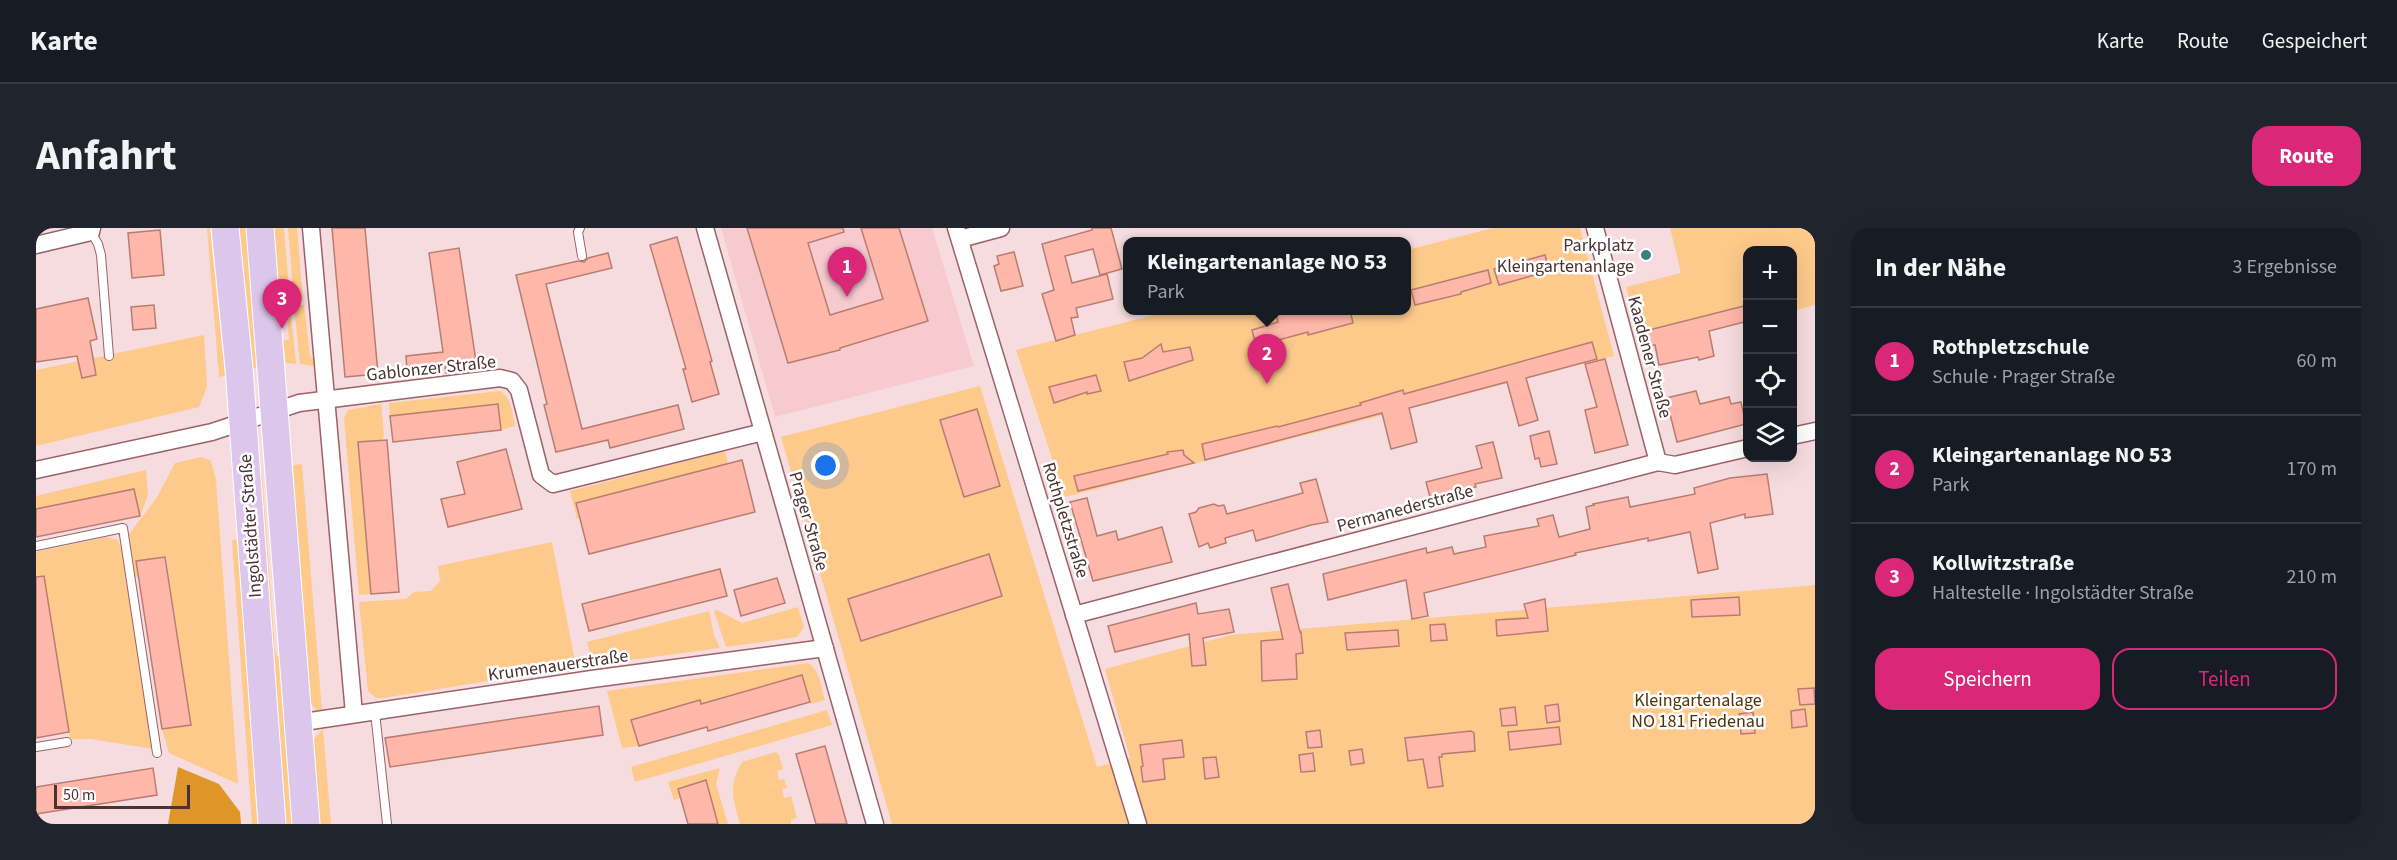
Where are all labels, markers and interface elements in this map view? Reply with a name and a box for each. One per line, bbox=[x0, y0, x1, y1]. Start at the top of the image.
text: Karte bbox=[30, 21, 98, 61]
text: Karte bbox=[2097, 26, 2144, 56]
text: Route bbox=[2177, 26, 2229, 56]
text: Gespeichert bbox=[2262, 26, 2367, 56]
text: Anfahrt bbox=[36, 126, 177, 186]
button: Route bbox=[2252, 126, 2361, 186]
place label: Parkplatz Kleingartenanlage bbox=[1497, 233, 1634, 279]
popup bbox=[1123, 237, 1411, 315]
text: Kleingartenanlage NO 53 bbox=[1147, 246, 1387, 278]
map controls bbox=[1743, 246, 1797, 462]
button: + bbox=[1743, 246, 1797, 300]
pin: 1 bbox=[828, 248, 866, 297]
marker: Parkplatz Kleingartenanlage bbox=[1639, 248, 1653, 262]
text: In der Nähe bbox=[1875, 249, 2006, 286]
text: 3 Ergebnisse bbox=[2232, 253, 2337, 281]
text: Park bbox=[1147, 278, 1184, 306]
pin: 3 bbox=[262, 279, 302, 329]
street label: Kaadener Straße bbox=[1621, 293, 1678, 421]
button: − bbox=[1743, 300, 1797, 354]
text: Rothpletzschule bbox=[1932, 331, 2089, 363]
pin: 2 bbox=[1248, 334, 1286, 384]
text: 1 bbox=[1889, 347, 1900, 375]
text: 60 m bbox=[2297, 347, 2337, 375]
street label: Gablonzer Straße bbox=[365, 349, 497, 388]
button: locate bbox=[1743, 354, 1797, 408]
text: Schule · Prager Straße bbox=[1932, 363, 2115, 391]
button: layers bbox=[1743, 408, 1797, 462]
text: Kleingartenanlage NO 53 bbox=[1932, 439, 2172, 471]
your location bbox=[811, 451, 840, 480]
street label: Ingolstädter Straße bbox=[233, 453, 268, 599]
text: 2 bbox=[1889, 455, 1900, 483]
text: 170 m bbox=[2287, 455, 2337, 483]
street label: Rothpletzstraße bbox=[1036, 459, 1095, 581]
street label: Prager Straße bbox=[782, 469, 835, 574]
text: Park bbox=[1932, 471, 1969, 499]
street label: Permanederstraße bbox=[1334, 478, 1476, 539]
text: Kollwitzstraße bbox=[1932, 547, 2074, 579]
text: 3 bbox=[1889, 563, 1900, 591]
text: 210 m bbox=[2287, 563, 2337, 591]
text: Haltestelle · Ingolstädter Straße bbox=[1932, 579, 2194, 607]
street label: Krumenauerstraße bbox=[486, 643, 630, 688]
button: Speichern bbox=[1875, 648, 2100, 710]
button: Teilen bbox=[2112, 648, 2337, 710]
park label: Kleingartenalage NO 181 Friedenau bbox=[1631, 688, 1765, 734]
scale bar bbox=[54, 782, 190, 810]
text: 50 m bbox=[63, 784, 95, 806]

